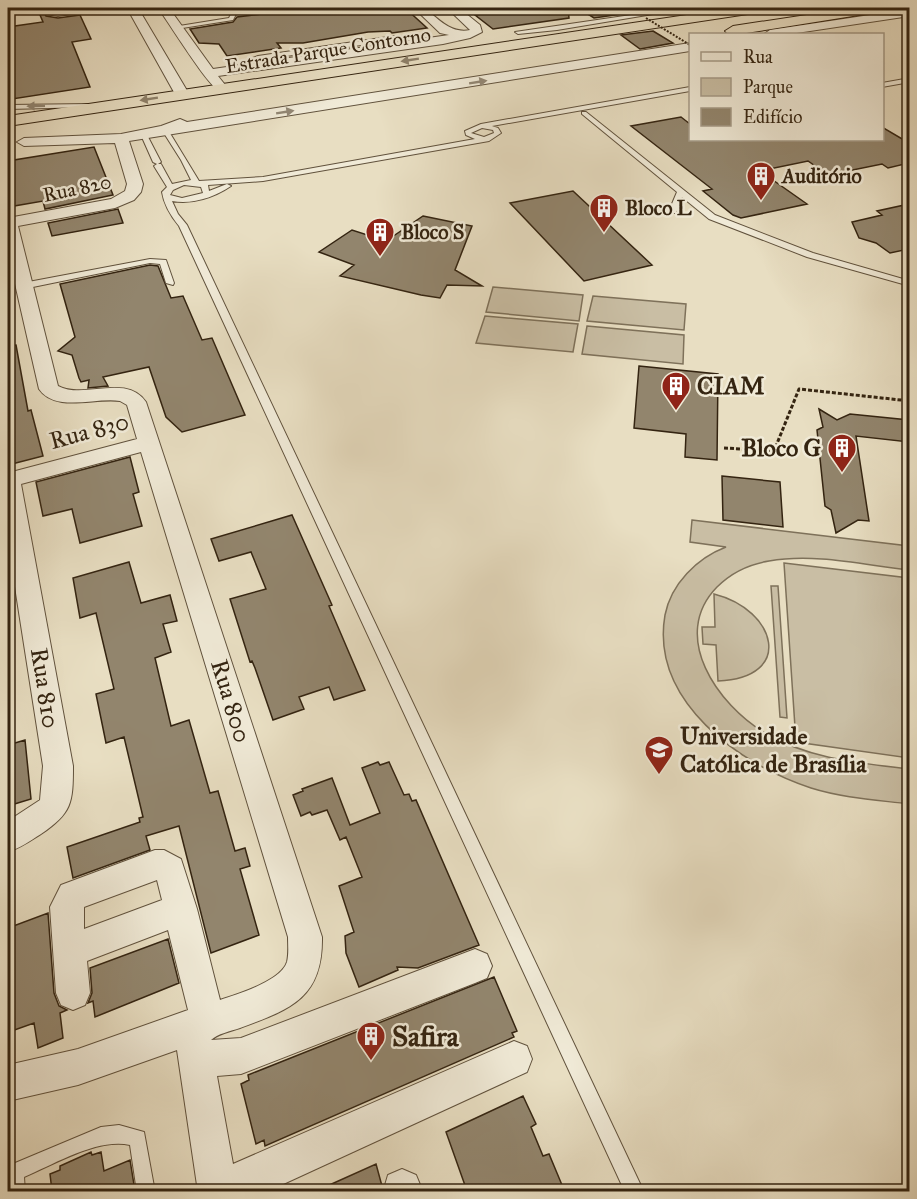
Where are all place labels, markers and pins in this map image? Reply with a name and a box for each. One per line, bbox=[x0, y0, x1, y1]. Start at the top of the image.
building icon: Auditório bbox=[745, 160, 777, 202]
place label: Auditório bbox=[780, 164, 862, 188]
building icon: Bloco L bbox=[588, 192, 620, 234]
place label: Bloco L bbox=[625, 196, 692, 220]
building icon: Bloco S bbox=[364, 216, 396, 258]
place label: Bloco S bbox=[401, 220, 464, 244]
building icon: CIAM bbox=[660, 370, 692, 412]
place label: CIAM bbox=[697, 371, 765, 401]
building icon: Bloco G bbox=[826, 432, 858, 474]
place label: Bloco G bbox=[741, 433, 821, 463]
place label: Universidade Católica de Brasília bbox=[680, 721, 867, 779]
school or university icon: Universidade Católica de Brasília bbox=[643, 734, 675, 776]
place label: Safira bbox=[392, 1019, 460, 1054]
building icon: Safira bbox=[355, 1020, 387, 1062]

